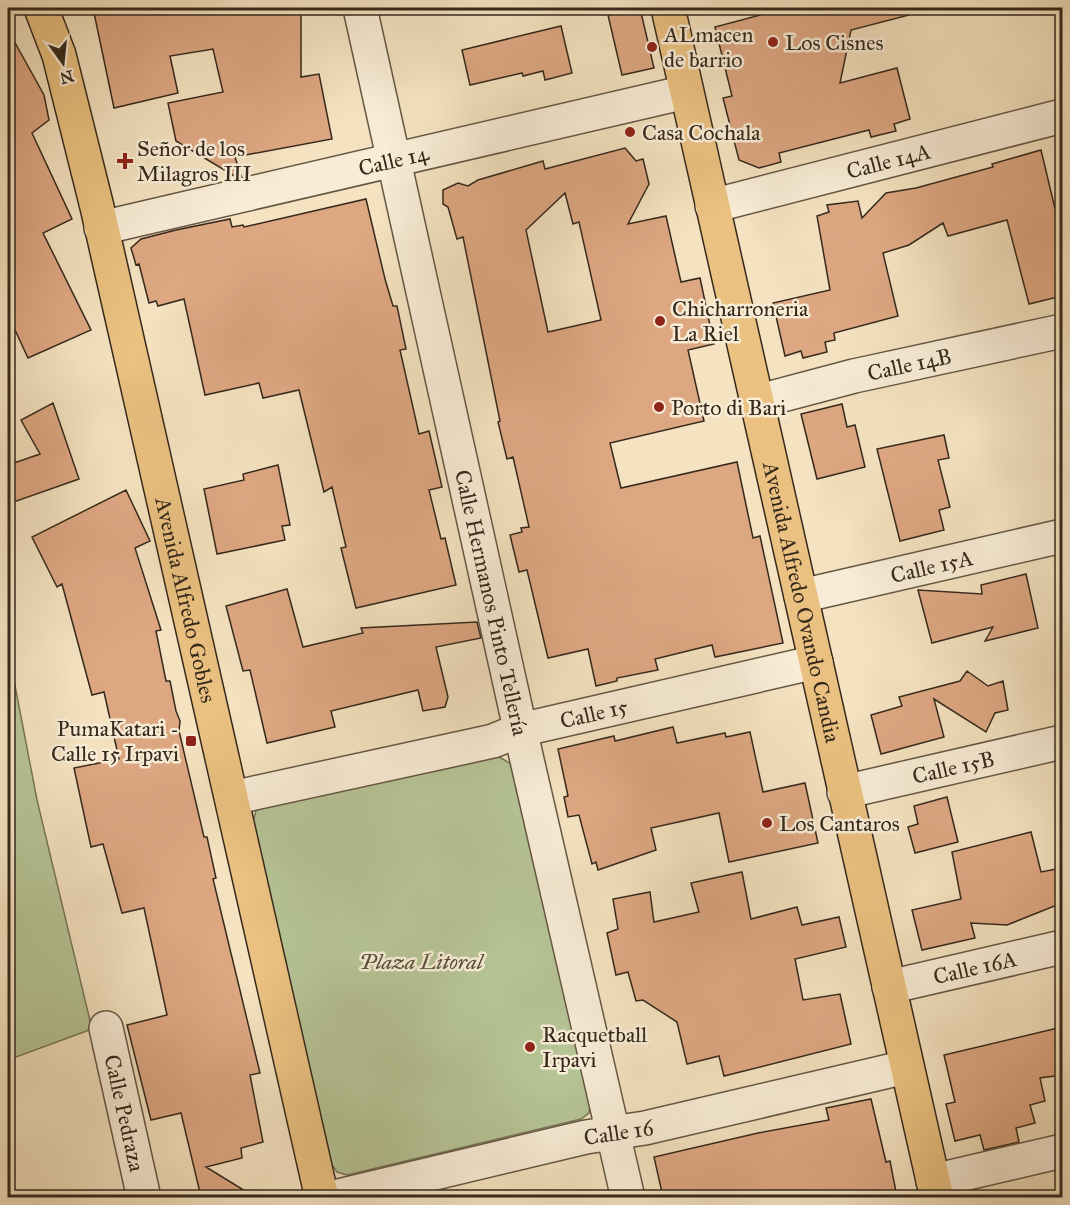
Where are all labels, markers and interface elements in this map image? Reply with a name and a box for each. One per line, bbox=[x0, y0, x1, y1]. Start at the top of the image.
place label: ALmacen de barrio bbox=[663, 21, 753, 73]
place label: Los Cisnes bbox=[785, 29, 883, 56]
north arrow bbox=[33, 33, 93, 93]
marker: Los Cisnes bbox=[766, 35, 780, 49]
marker: ALmacen de barrio bbox=[645, 40, 659, 54]
text: N bbox=[57, 66, 76, 88]
place label: Casa Cochala bbox=[642, 119, 761, 146]
marker: Casa Cochala bbox=[623, 125, 637, 139]
place label: Señor de los Milagros III bbox=[137, 135, 252, 187]
street label: Calle 14A bbox=[843, 137, 933, 185]
street label: Calle 14 bbox=[356, 139, 432, 182]
marker: Señor de los Milagros III bbox=[118, 154, 132, 168]
place label: Chicharroneria La Riel bbox=[672, 295, 809, 347]
marker: Chicharroneria La Riel bbox=[653, 314, 667, 328]
street label: Calle 14B bbox=[865, 342, 954, 387]
place label: Porto di Bari bbox=[671, 394, 786, 421]
marker: Porto di Bari bbox=[652, 400, 666, 414]
street label: Avenida Alfredo Ovando Candia bbox=[757, 458, 847, 746]
street label: Calle Hermanos Pinto Tellería bbox=[449, 467, 534, 739]
street label: Avenida Alfredo Gobles bbox=[149, 494, 222, 705]
street label: Calle 15A bbox=[888, 544, 976, 589]
street label: Calle 15 bbox=[557, 693, 630, 734]
place label: PumaKatari - Calle 15 Irpavi bbox=[51, 715, 179, 767]
marker: PumaKatari - Calle 15 Irpavi bbox=[184, 734, 198, 748]
street label: Calle 15B bbox=[910, 745, 997, 790]
place label: Los Cantaros bbox=[779, 810, 900, 837]
marker: Los Cantaros bbox=[760, 816, 774, 830]
street label: Calle 16A bbox=[930, 945, 1019, 990]
park label: Plaza Litoral bbox=[359, 948, 485, 975]
place label: Racquetball Irpavi bbox=[542, 1021, 647, 1073]
marker: Racquetball Irpavi bbox=[523, 1040, 537, 1054]
street label: Calle Pedraza bbox=[98, 1052, 151, 1175]
street label: Calle 16 bbox=[582, 1113, 657, 1151]

